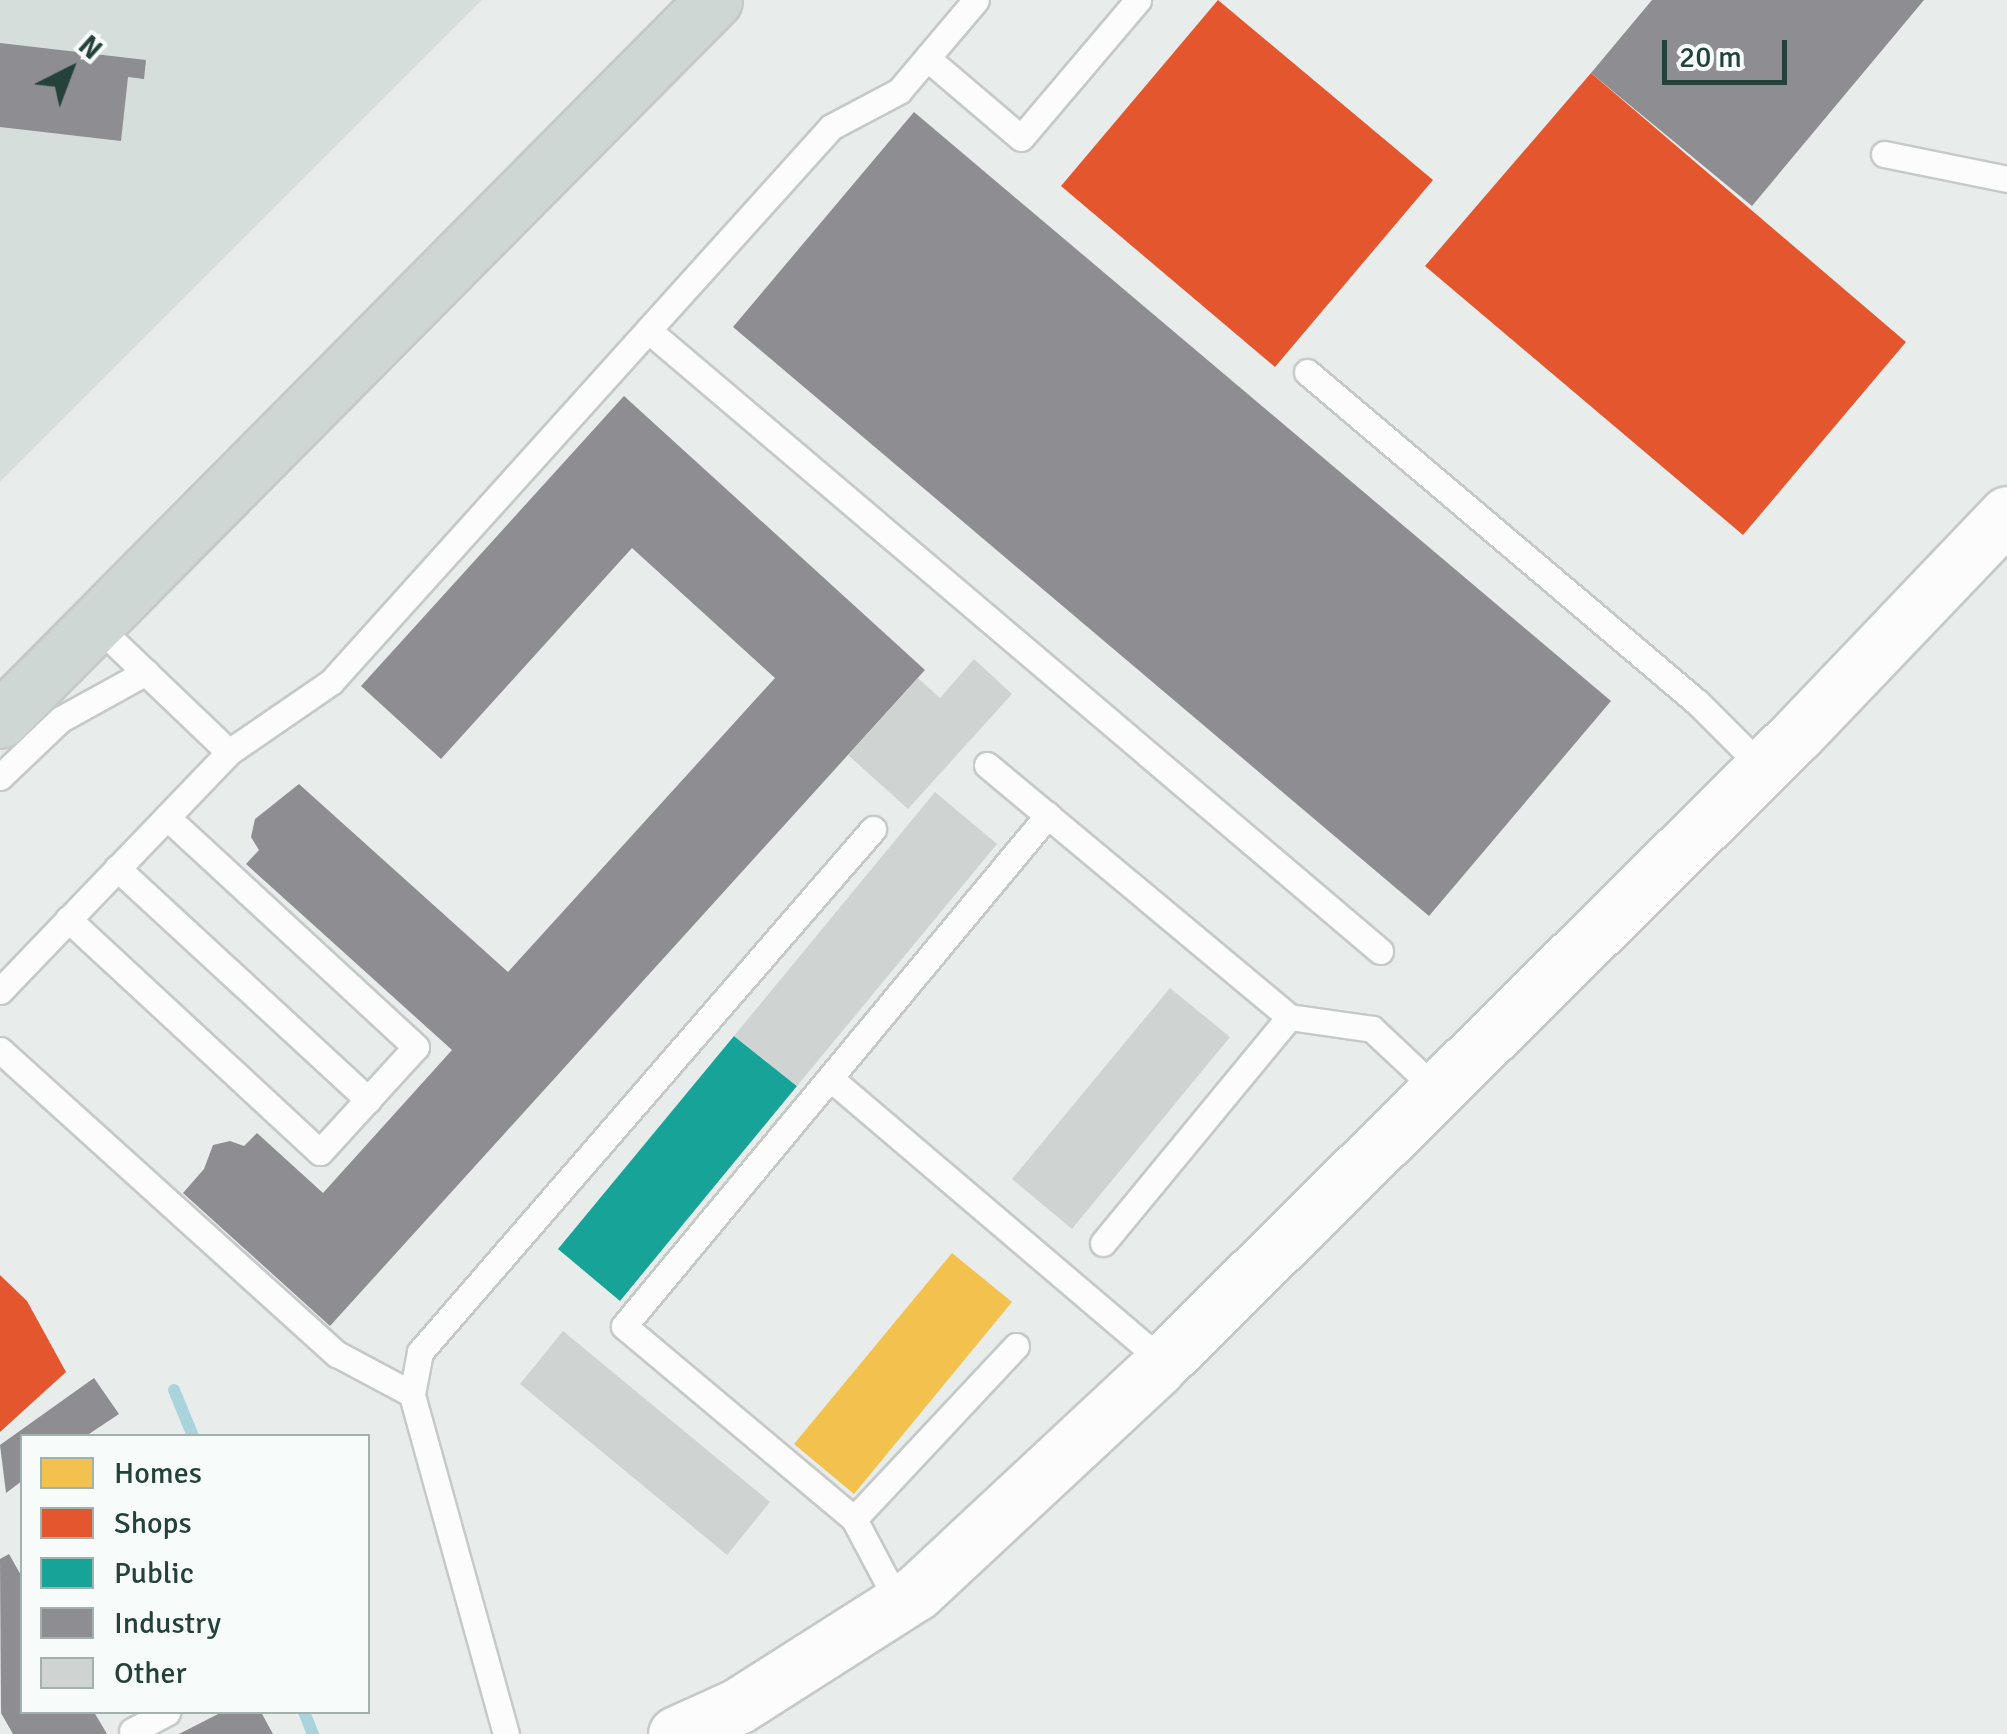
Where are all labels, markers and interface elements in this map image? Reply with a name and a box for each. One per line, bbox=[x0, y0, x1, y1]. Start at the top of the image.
north arrow bbox=[20, 20, 120, 120]
scale bar bbox=[1667, 20, 1792, 82]
text: N bbox=[71, 29, 109, 67]
text: 20 m bbox=[1679, 39, 1742, 76]
legend bbox=[20, 1434, 370, 1714]
text: Homes bbox=[114, 1455, 202, 1492]
text: Shops bbox=[114, 1505, 192, 1542]
text: Public bbox=[114, 1555, 194, 1592]
text: Industry bbox=[114, 1605, 221, 1642]
text: Other bbox=[114, 1655, 187, 1692]

